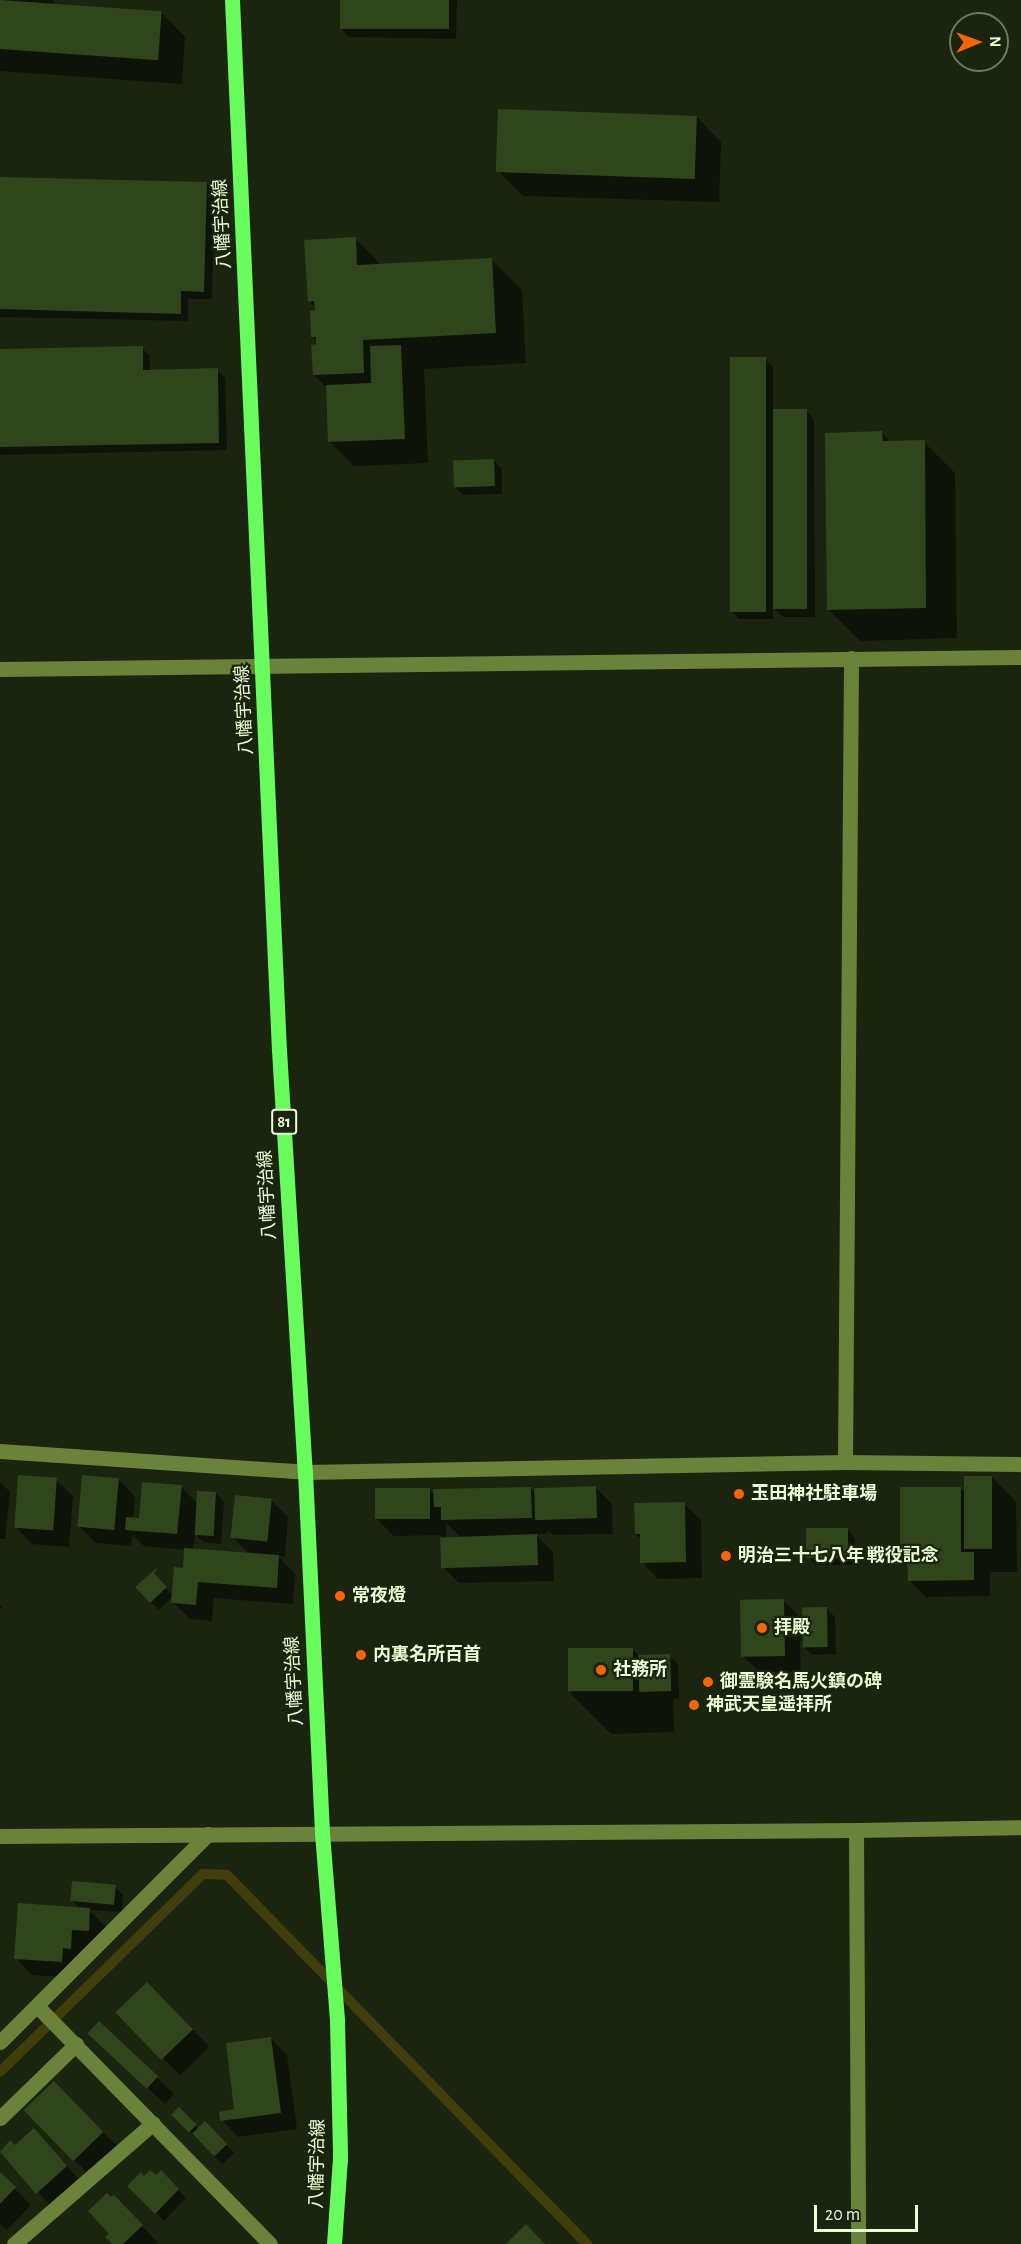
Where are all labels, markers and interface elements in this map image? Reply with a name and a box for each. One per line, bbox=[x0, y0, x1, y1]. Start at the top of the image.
north arrow bbox=[949, 12, 1009, 72]
text: N bbox=[987, 36, 1003, 47]
street label: 八幡宇治線 bbox=[210, 178, 236, 270]
street label: 八幡宇治線 bbox=[232, 664, 258, 756]
road number: 81 bbox=[270, 1109, 298, 1135]
street label: 八幡宇治線 bbox=[255, 1149, 281, 1241]
place label: 玉田神社駐車場 bbox=[751, 1483, 877, 1505]
marker: 玉田神社駐車場 bbox=[732, 1487, 746, 1501]
place label: 明治三十七八年 戦役記念 bbox=[738, 1545, 939, 1567]
marker: 明治三十七八年 戦役記念 bbox=[719, 1549, 733, 1563]
place label: 常夜燈 bbox=[352, 1585, 406, 1607]
marker: 常夜燈 bbox=[333, 1589, 347, 1603]
place label: 拝殿 bbox=[774, 1617, 810, 1639]
marker: 拝殿 bbox=[755, 1621, 769, 1635]
street label: 八幡宇治線 bbox=[282, 1635, 308, 1727]
place label: 内裏名所百首 bbox=[373, 1644, 481, 1666]
marker: 内裏名所百首 bbox=[354, 1648, 368, 1662]
place label: 社務所 bbox=[613, 1659, 667, 1681]
marker: 社務所 bbox=[594, 1663, 608, 1677]
place label: 御霊験名馬火鎮の碑 bbox=[720, 1671, 882, 1693]
marker: 御霊験名馬火鎮の碑 bbox=[701, 1675, 715, 1689]
place label: 神武天皇遥拝所 bbox=[706, 1694, 832, 1716]
marker: 神武天皇遥拝所 bbox=[687, 1698, 701, 1712]
street label: 八幡宇治線 bbox=[306, 2119, 330, 2209]
scale bar bbox=[817, 2193, 920, 2231]
text: 20 m bbox=[825, 2206, 860, 2224]

